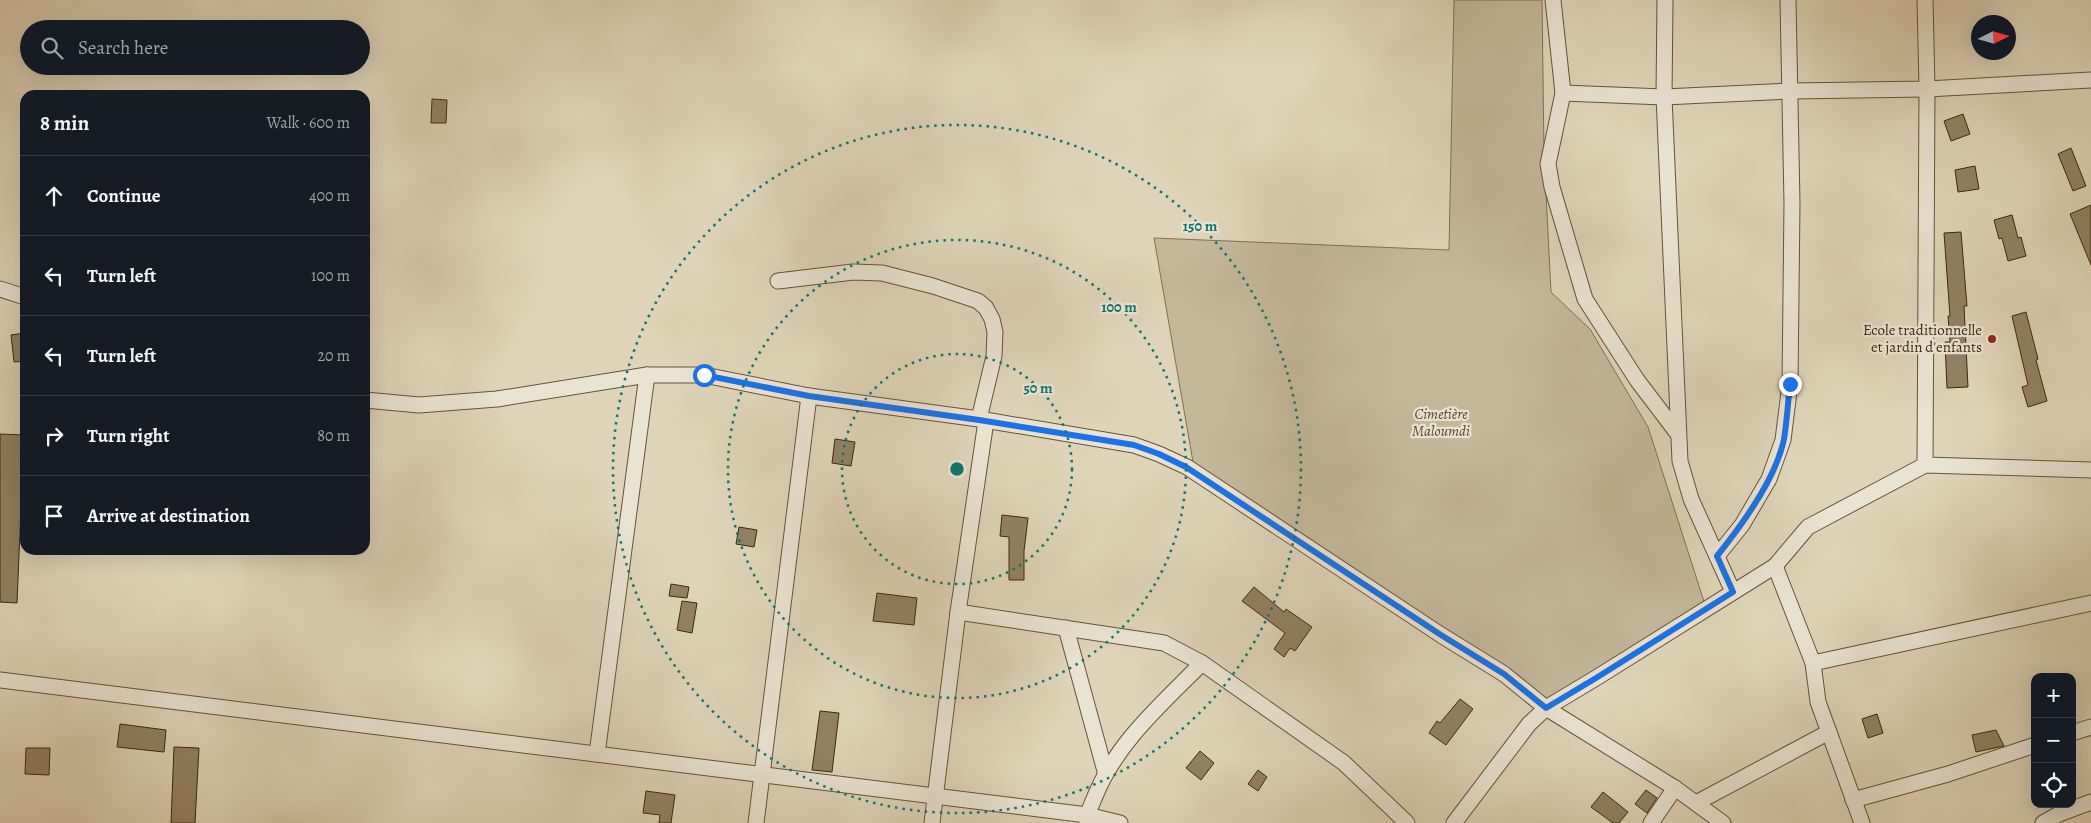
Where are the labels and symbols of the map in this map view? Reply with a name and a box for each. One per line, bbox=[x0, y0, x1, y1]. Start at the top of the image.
north arrow bbox=[1971, 15, 2016, 60]
text: 150 m bbox=[1183, 216, 1218, 236]
text: 100 m bbox=[1101, 297, 1137, 317]
place label: Ecole traditionnelle et jardin d'enfants bbox=[1863, 320, 1982, 357]
marker: Ecole traditionnelle et jardin d'enfants bbox=[1986, 333, 1998, 345]
route start bbox=[693, 364, 716, 387]
route end bbox=[1779, 373, 1802, 396]
text: 50 m bbox=[1023, 378, 1053, 398]
park label: Cimetière Maloumdi bbox=[1412, 404, 1470, 441]
centre of rings bbox=[948, 460, 966, 478]

